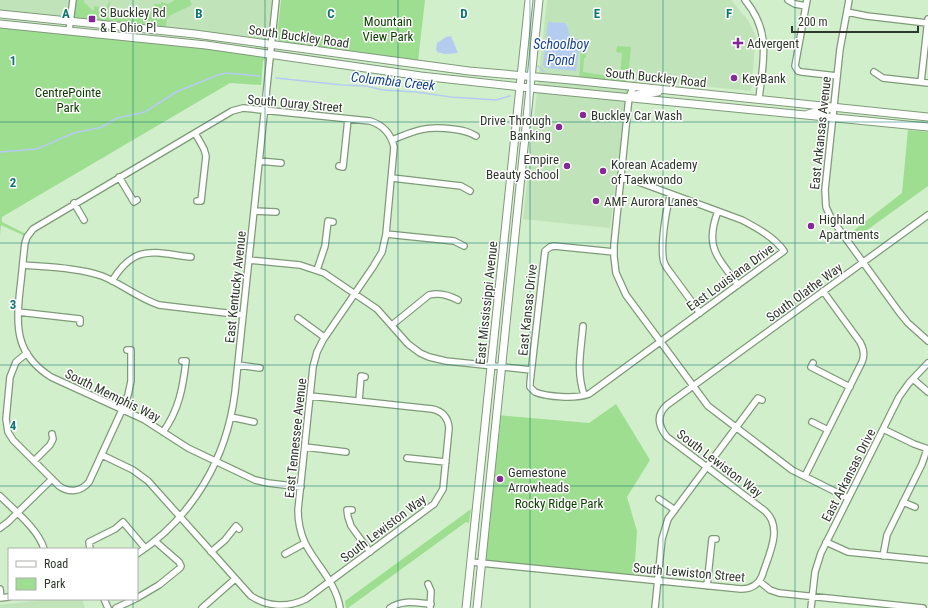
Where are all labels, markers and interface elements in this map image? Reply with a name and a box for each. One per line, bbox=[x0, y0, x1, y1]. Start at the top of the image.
place label: S Buckley Rd & E Ohio Pl bbox=[100, 5, 166, 35]
text: A bbox=[62, 6, 70, 21]
text: B bbox=[195, 6, 203, 21]
text: C bbox=[327, 6, 335, 21]
text: D bbox=[460, 6, 468, 21]
text: E bbox=[594, 6, 601, 21]
text: F bbox=[726, 6, 732, 21]
scale bar bbox=[792, 8, 918, 34]
marker: S Buckley Rd & E Ohio Pl bbox=[87, 14, 97, 24]
park label: Mountain View Park bbox=[363, 14, 414, 44]
text: 200 m bbox=[798, 15, 828, 29]
street label: South Buckley Road bbox=[248, 22, 350, 51]
water label: Schoolboy Pond bbox=[533, 36, 589, 68]
place label: Advergent bbox=[747, 36, 799, 51]
marker: Advergent bbox=[732, 37, 744, 49]
text: 1 bbox=[10, 53, 16, 68]
street label: South Buckley Road bbox=[605, 65, 707, 90]
water label: Columbia Creek bbox=[350, 69, 437, 93]
place label: KeyBank bbox=[742, 71, 786, 86]
marker: KeyBank bbox=[729, 73, 739, 83]
street label: East Arkansas Avenue bbox=[807, 76, 834, 190]
park label: CentrePointe Park bbox=[35, 85, 101, 115]
street label: South Ouray Street bbox=[247, 92, 343, 115]
place label: Buckley Car Wash bbox=[591, 108, 682, 123]
marker: Buckley Car Wash bbox=[578, 110, 588, 120]
place label: Drive Through Banking bbox=[480, 113, 551, 143]
marker: Drive Through Banking bbox=[554, 122, 564, 132]
place label: Empire Beauty School bbox=[486, 152, 559, 182]
place label: Korean Academy of Taekwondo bbox=[611, 157, 698, 187]
marker: Empire Beauty School bbox=[562, 161, 572, 171]
marker: Korean Academy of Taekwondo bbox=[598, 166, 608, 176]
text: 2 bbox=[10, 175, 17, 190]
place label: AMF Aurora Lanes bbox=[604, 194, 698, 209]
marker: AMF Aurora Lanes bbox=[591, 196, 601, 206]
place label: Highland Apartments bbox=[819, 212, 879, 242]
marker: Highland Apartments bbox=[806, 221, 816, 231]
street label: East Kentucky Avenue bbox=[222, 230, 249, 344]
street label: East Mississippi Avenue bbox=[473, 241, 500, 366]
street label: East Louisiana Drive bbox=[684, 241, 777, 314]
street label: South Olathe Way bbox=[763, 260, 846, 325]
street label: East Kansas Drive bbox=[515, 263, 540, 357]
text: 3 bbox=[10, 297, 16, 312]
street label: South Memphis Way bbox=[63, 366, 163, 425]
street label: East Tennessee Avenue bbox=[282, 377, 309, 499]
text: 4 bbox=[10, 418, 17, 433]
street label: South Lewiston Way bbox=[674, 426, 766, 501]
street label: East Arkansas Drive bbox=[819, 426, 878, 524]
place label: Gemestone Arrowheads bbox=[508, 465, 569, 495]
marker: Gemestone Arrowheads bbox=[495, 474, 505, 484]
street label: South Lewiston Way bbox=[338, 491, 429, 565]
park label: Rocky Ridge Park bbox=[515, 496, 603, 511]
legend bbox=[8, 548, 138, 600]
text: Road bbox=[44, 557, 68, 571]
street label: South Lewiston Street bbox=[632, 560, 746, 585]
text: Park bbox=[44, 577, 66, 591]

